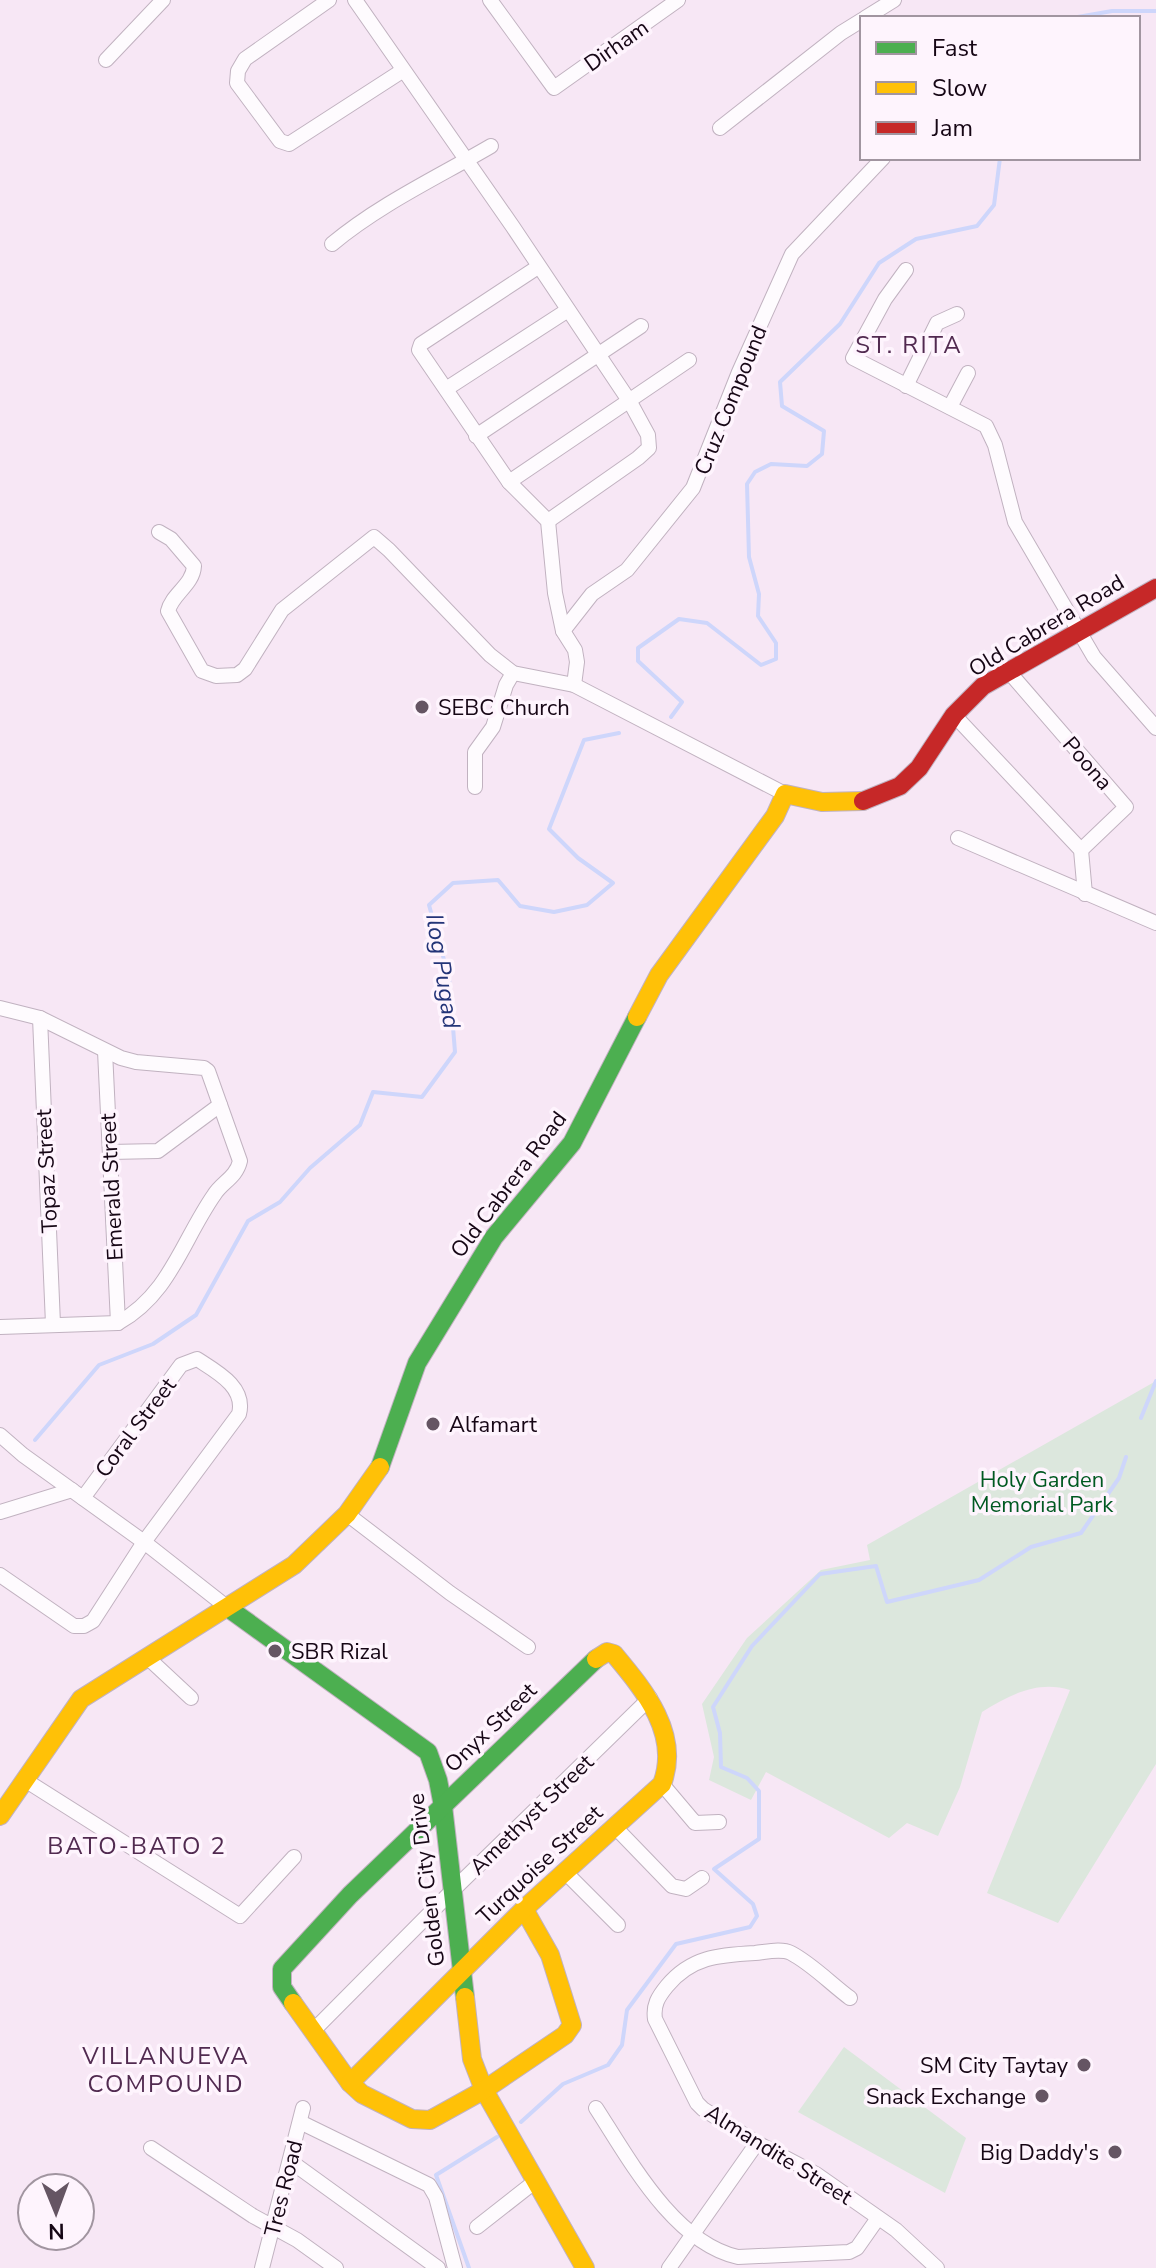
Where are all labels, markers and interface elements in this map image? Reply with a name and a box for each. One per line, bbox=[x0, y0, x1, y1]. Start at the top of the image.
street label: Dirham bbox=[578, 13, 655, 79]
legend bbox=[860, 16, 1140, 160]
text: Fast bbox=[932, 32, 978, 64]
text: Slow bbox=[932, 72, 987, 104]
text: Jam bbox=[931, 112, 973, 144]
street label: Cruz Compound bbox=[687, 321, 775, 480]
district label: ST. RITA bbox=[855, 329, 963, 361]
street label: Old Cabrera Road bbox=[963, 568, 1130, 684]
place label: SEBC Church bbox=[438, 693, 570, 723]
marker: SEBC Church bbox=[413, 698, 431, 716]
street label: Poona bbox=[1056, 730, 1119, 797]
water label: Ilog Pugad bbox=[418, 911, 468, 1031]
street label: Old Cabrera Road bbox=[444, 1105, 574, 1264]
street label: Topaz Street bbox=[29, 1108, 65, 1234]
street label: Emerald Street bbox=[93, 1112, 131, 1261]
street label: Coral Street bbox=[88, 1371, 183, 1484]
place label: Alfamart bbox=[449, 1410, 537, 1440]
marker: Alfamart bbox=[424, 1415, 442, 1433]
park label: Holy Garden Memorial Park bbox=[971, 1465, 1114, 1520]
place label: SBR Rizal bbox=[291, 1637, 388, 1667]
marker: SBR Rizal bbox=[266, 1642, 284, 1660]
street label: Onyx Street bbox=[438, 1676, 544, 1779]
street label: Amethyst Street bbox=[463, 1748, 600, 1882]
street label: Golden City Drive bbox=[401, 1792, 452, 1968]
street label: Turquoise Street bbox=[470, 1798, 609, 1931]
district label: BATO-BATO 2 bbox=[47, 1830, 227, 1862]
district label: VILLANUEVA COMPOUND bbox=[81, 2040, 250, 2100]
place label: SM City Taytay bbox=[920, 2051, 1069, 2081]
marker: SM City Taytay bbox=[1075, 2056, 1093, 2074]
place label: Snack Exchange bbox=[866, 2082, 1026, 2112]
marker: Snack Exchange bbox=[1033, 2087, 1051, 2105]
street label: Almandite Street bbox=[699, 2097, 858, 2212]
street label: Tres Road bbox=[258, 2137, 310, 2240]
place label: Big Daddy's bbox=[980, 2138, 1099, 2168]
marker: Big Daddy's bbox=[1106, 2143, 1124, 2161]
north arrow bbox=[16, 2172, 96, 2252]
text: N bbox=[48, 2216, 65, 2246]

